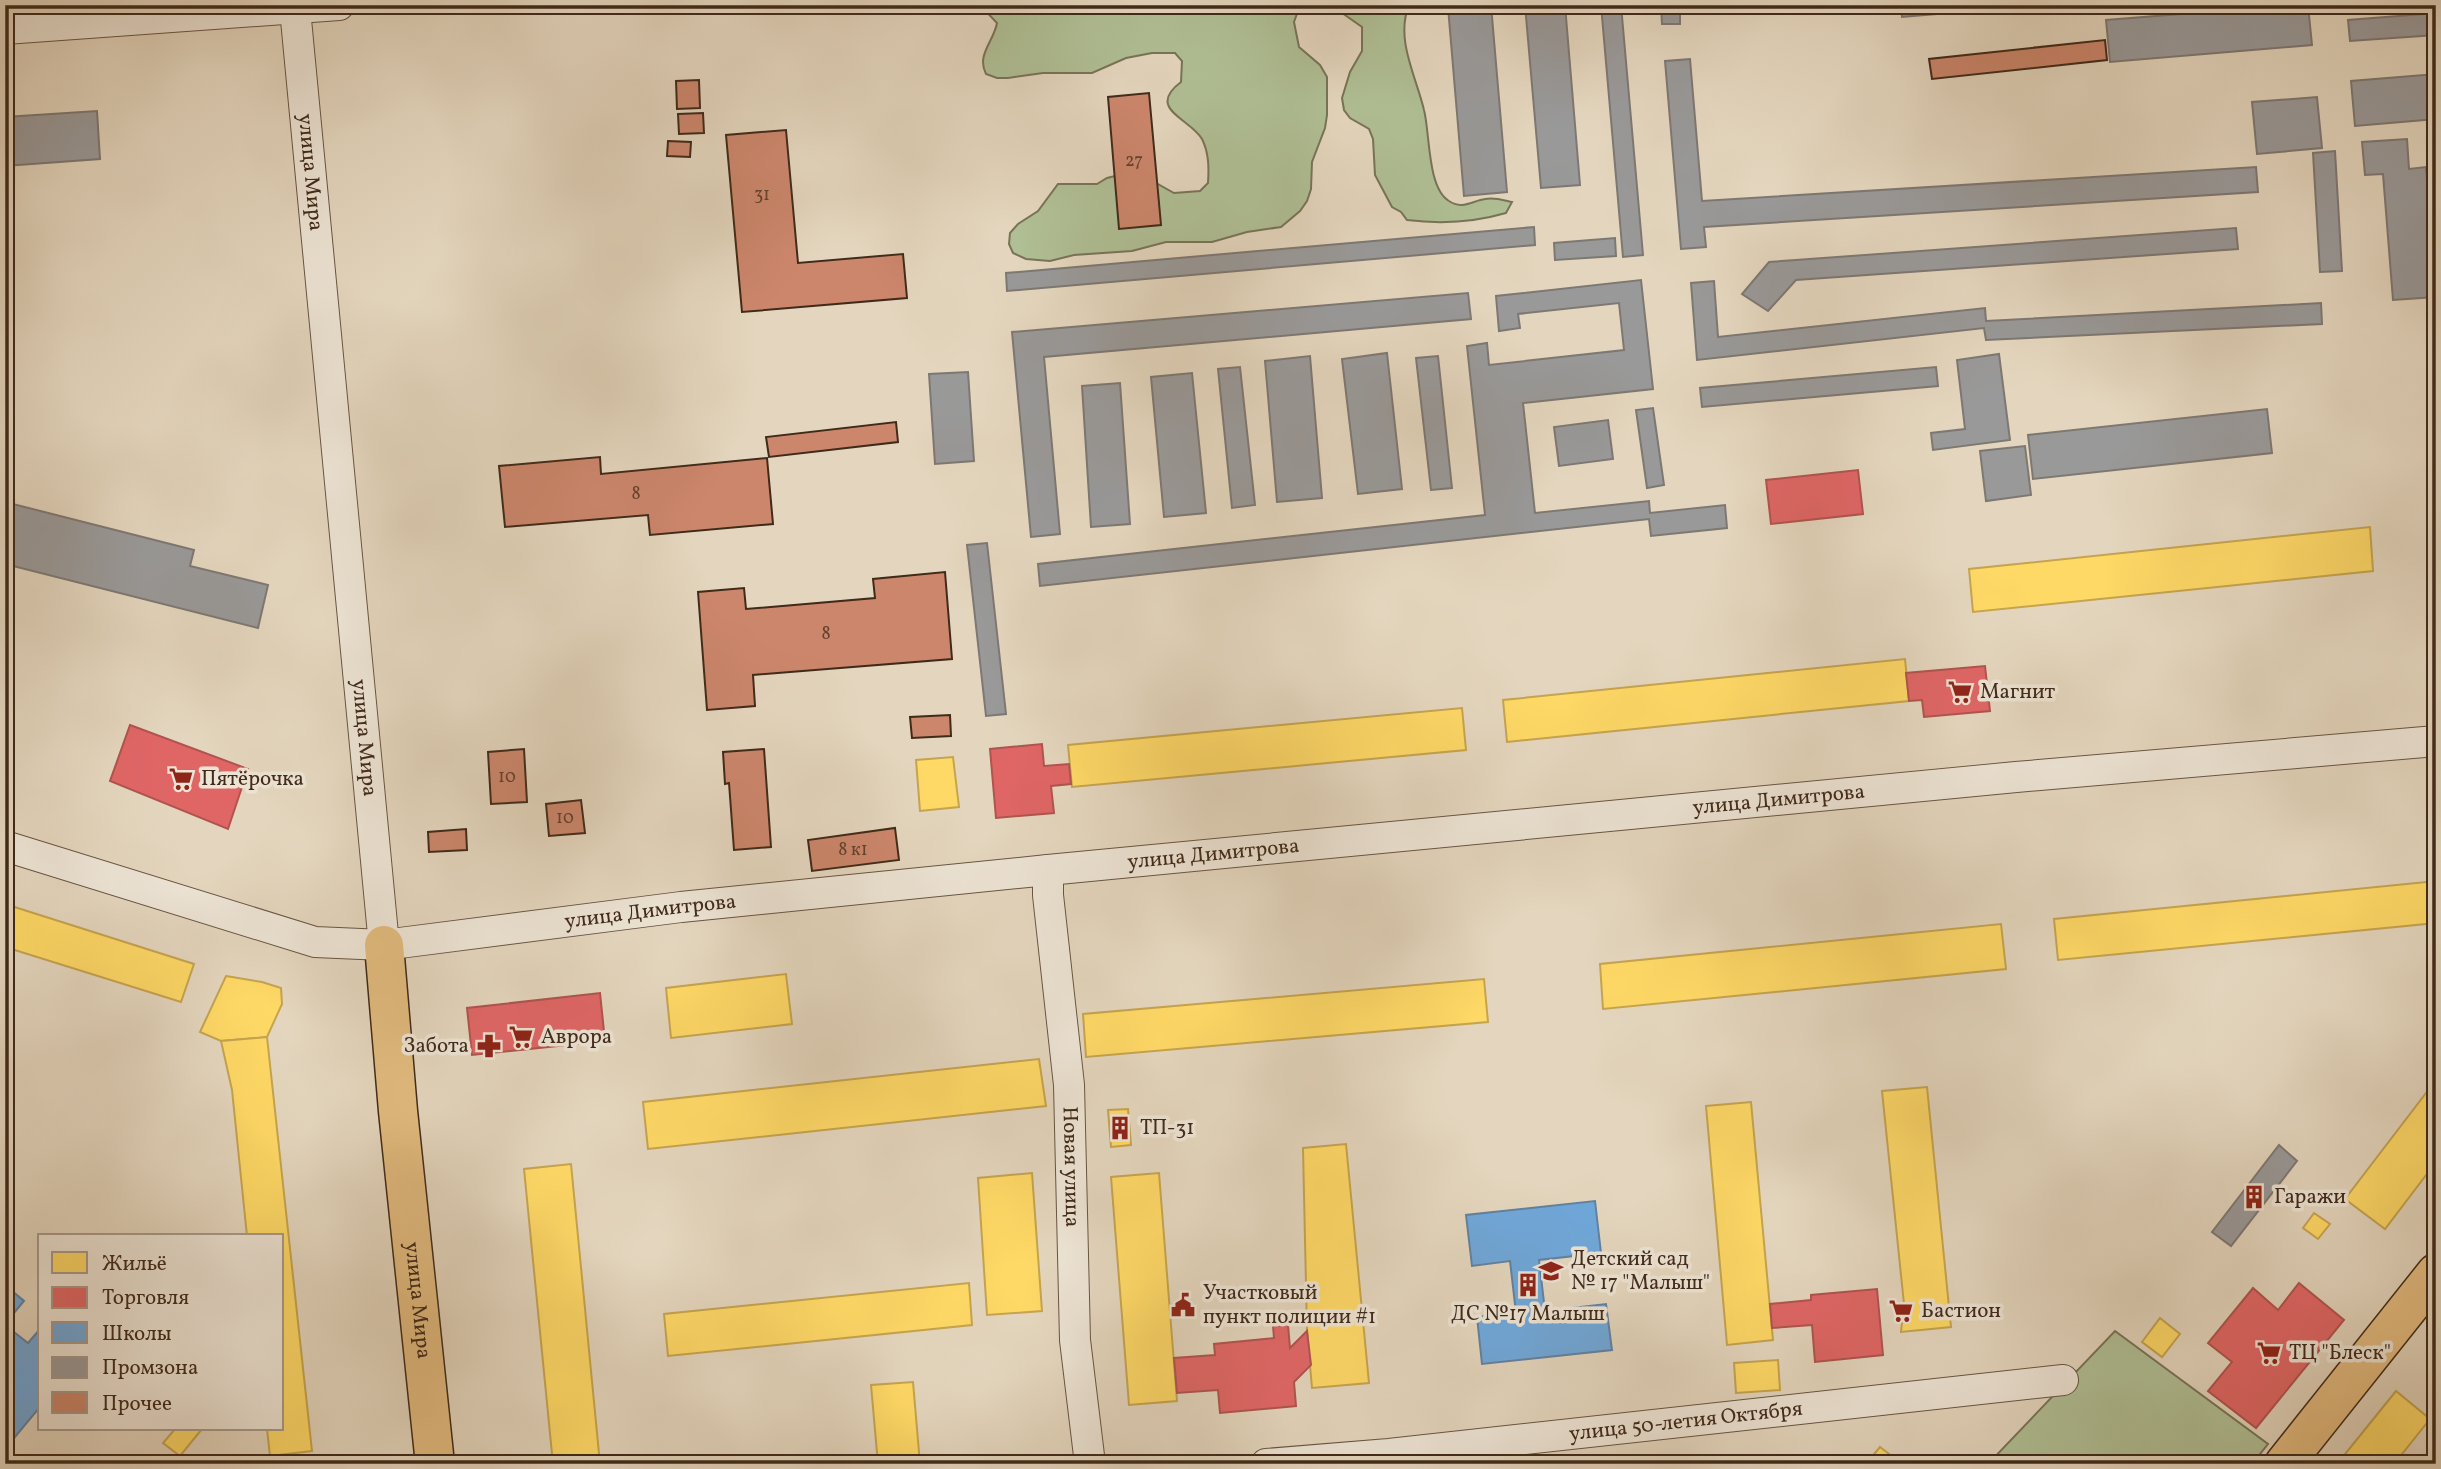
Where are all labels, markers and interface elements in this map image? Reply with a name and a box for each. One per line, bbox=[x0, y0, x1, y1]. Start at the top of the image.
street label: улица Мира bbox=[291, 112, 331, 232]
house number: 27 bbox=[1125, 149, 1143, 174]
house number: 31 bbox=[754, 183, 770, 208]
house number: 8 bbox=[631, 482, 641, 507]
house number: 8 bbox=[821, 622, 831, 647]
street label: улица Мира bbox=[344, 678, 384, 798]
supermarket icon: Магнит bbox=[1946, 678, 1974, 706]
place label: Магнит bbox=[1980, 678, 2056, 707]
supermarket icon: Пятёрочка bbox=[167, 765, 195, 793]
place label: Пятёрочка bbox=[201, 765, 304, 794]
house number: 10 bbox=[498, 765, 516, 790]
street label: улица Димитрова bbox=[1691, 777, 1866, 822]
house number: 10 bbox=[556, 806, 574, 831]
street label: улица Димитрова bbox=[1126, 831, 1301, 877]
house number: 8 к1 bbox=[838, 838, 868, 863]
street label: улица Димитрова bbox=[563, 887, 738, 936]
supermarket icon: Аврора bbox=[507, 1023, 535, 1051]
place label: Аврора bbox=[541, 1023, 612, 1052]
place label: Забота bbox=[403, 1032, 469, 1061]
pharmacy icon: Забота bbox=[475, 1032, 503, 1060]
street label: Новая улица bbox=[1055, 1106, 1087, 1228]
building icon: ТП-31 bbox=[1106, 1114, 1134, 1142]
place label: ТП-31 bbox=[1140, 1114, 1194, 1143]
building icon: Гаражи bbox=[2240, 1183, 2268, 1211]
place label: Гаражи bbox=[2274, 1183, 2346, 1212]
legend bbox=[38, 1234, 284, 1430]
street label: улица Мира bbox=[397, 1240, 438, 1360]
place label: Детский сад № 17 "Малыш" bbox=[1571, 1245, 1710, 1298]
text: Жильё bbox=[102, 1250, 167, 1279]
school or university icon: Детский сад № 17 "Малыш" bbox=[1537, 1257, 1565, 1285]
building icon: ДС №17 Малыш bbox=[1514, 1271, 1542, 1299]
place label: Участковый пункт полиции #1 bbox=[1203, 1279, 1376, 1332]
text: Торговля bbox=[102, 1284, 189, 1313]
public building icon: Участковый пункт полиции #1 bbox=[1169, 1291, 1197, 1319]
supermarket icon: Бастион bbox=[1887, 1297, 1915, 1325]
place label: Бастион bbox=[1921, 1297, 2001, 1326]
place label: ДС №17 Малыш bbox=[1451, 1300, 1605, 1329]
text: Школы bbox=[102, 1320, 172, 1349]
supermarket icon: ТЦ "Блеск" bbox=[2255, 1339, 2283, 1367]
place label: ТЦ "Блеск" bbox=[2289, 1339, 2391, 1368]
text: Промзона bbox=[102, 1354, 198, 1383]
text: Прочее bbox=[102, 1390, 172, 1419]
street label: улица 50-летия Октября bbox=[1568, 1394, 1804, 1449]

